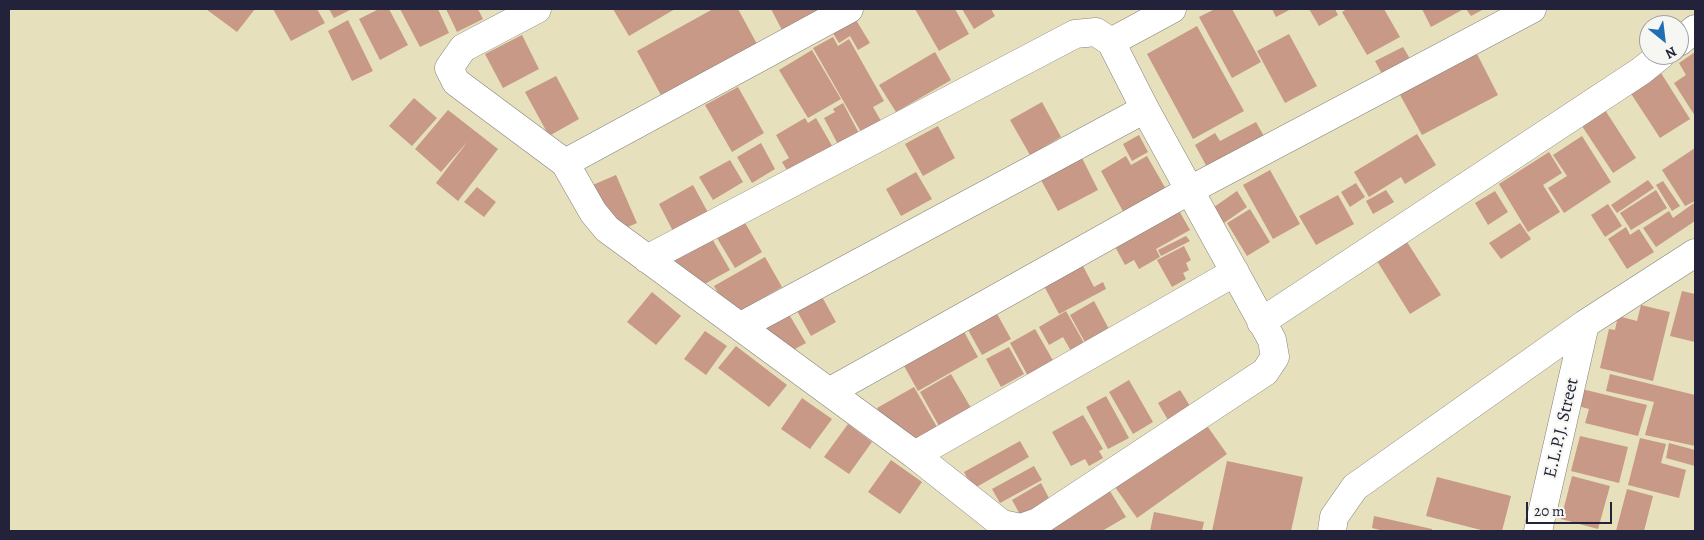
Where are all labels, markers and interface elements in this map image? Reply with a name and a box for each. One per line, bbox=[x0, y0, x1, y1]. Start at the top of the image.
north arrow bbox=[1639, 15, 1689, 65]
text: N bbox=[1662, 42, 1680, 63]
street label: E.L.P.J. Street bbox=[1540, 376, 1584, 480]
scale bar bbox=[1529, 492, 1615, 524]
text: 20 m bbox=[1534, 501, 1565, 521]

